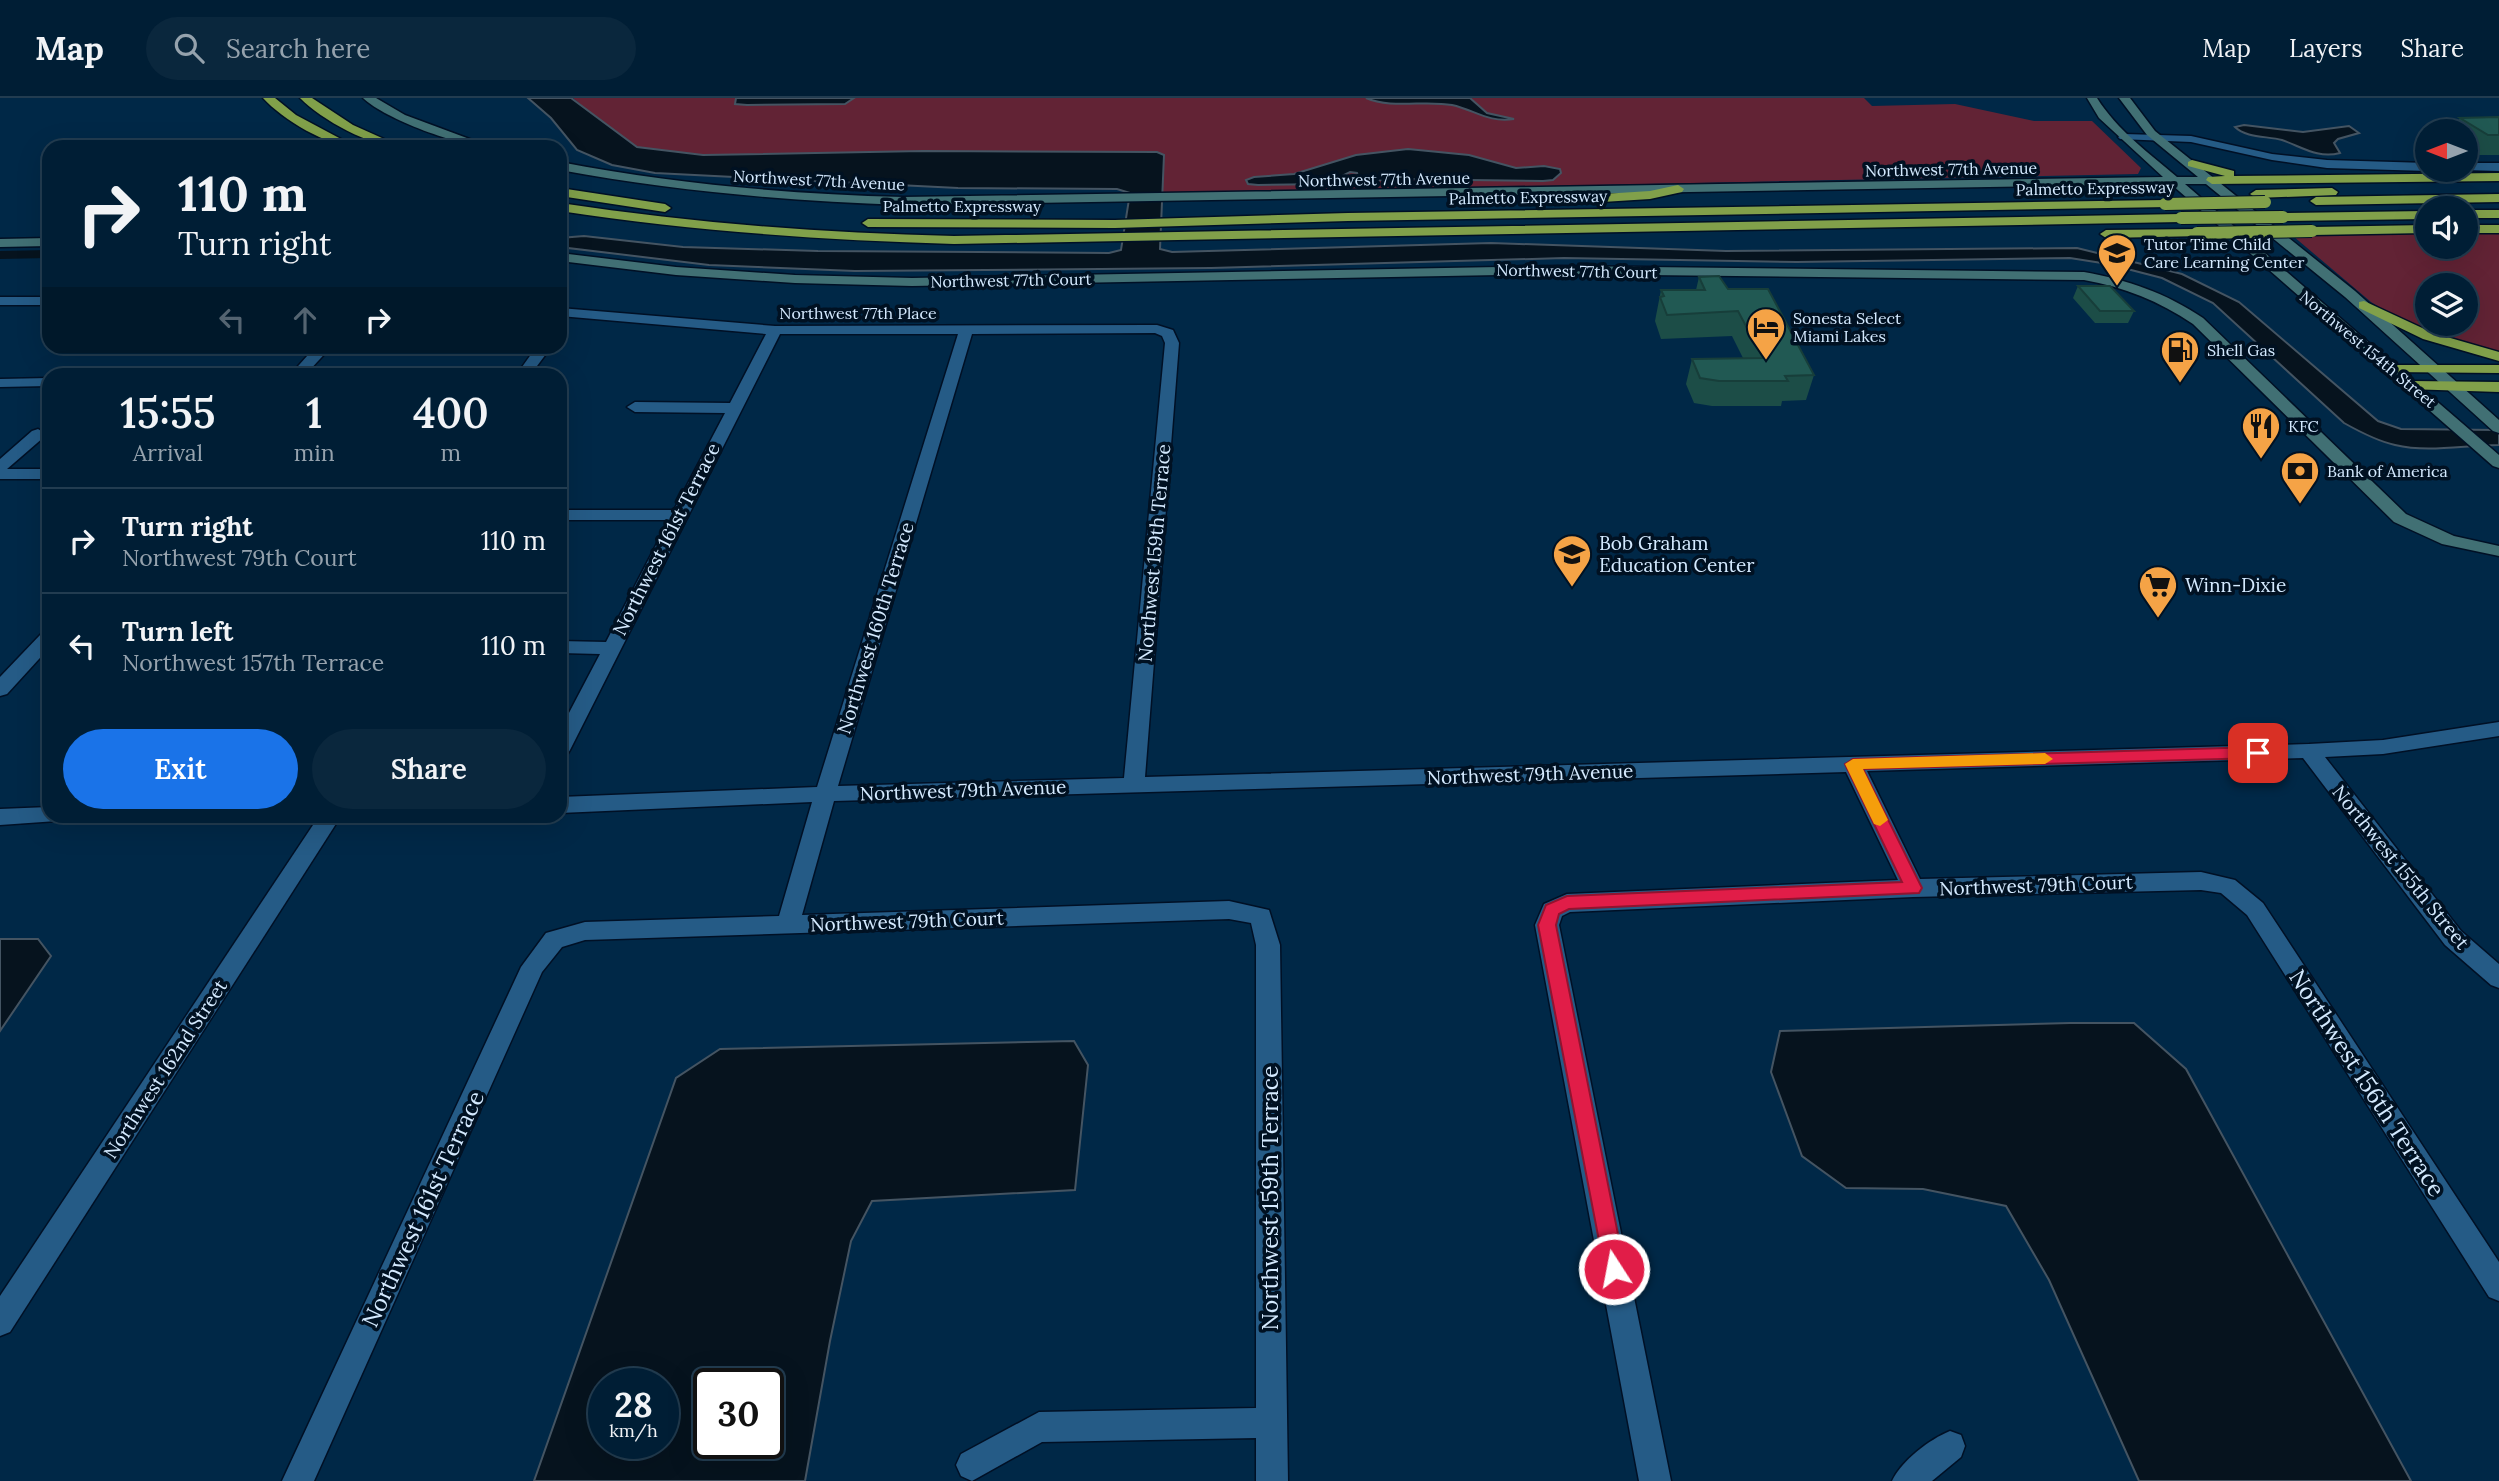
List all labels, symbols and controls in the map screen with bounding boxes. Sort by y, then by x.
search box [146,17,636,80]
text: Map [35,27,104,69]
icon: search [170,29,208,67]
text: Search here [226,32,370,65]
text: Map [2202,33,2251,64]
text: Layers [2289,33,2362,64]
text: Share [2400,33,2464,64]
north arrow [2415,119,2478,182]
map controls [2415,119,2478,336]
street label: Northwest 77th Avenue [1865,157,2038,181]
text: 110 m [178,162,307,224]
street label: Northwest 77th Avenue [732,166,906,195]
street label: Northwest 77th Avenue [1298,167,1471,191]
icon: right [63,168,154,259]
street label: Palmetto Expressway [2016,177,2175,199]
street label: Palmetto Expressway [1449,186,1608,208]
street label: Palmetto Expressway [883,196,1042,216]
button: sound [2415,196,2478,259]
text: Turn right [178,223,331,264]
school or university icon: Tutor Time Child Care Learning Center [2096,232,2138,287]
place label: Tutor Time Child Care Learning Center [2144,234,2304,272]
street label: Northwest 77th Court [1496,260,1659,282]
street label: Northwest 77th Court [930,269,1093,291]
button: layers [2415,273,2478,336]
street label: Northwest 154th Street [2296,286,2441,412]
icon: left [213,301,251,339]
icon: ahead [286,301,324,339]
icon: right [359,301,397,339]
street label: Northwest 77th Place [779,303,937,323]
hotel icon: Sonesta Select Miami Lakes [1745,306,1787,361]
place label: Sonesta Select Miami Lakes [1793,308,1902,346]
fuel station icon: Shell Gas [2159,329,2201,384]
place label: Shell Gas [2207,340,2275,360]
text: 15:55 [120,386,215,440]
text: 1 [306,386,322,440]
text: 400 [413,386,489,440]
restaurant icon: KFC [2240,405,2282,460]
place label: KFC [2288,416,2319,436]
text: Arrival [133,438,203,467]
text: min [294,438,335,467]
text: m [441,438,461,467]
street label: Northwest 161st Terrace [607,439,725,639]
street label: Northwest 159th Terrace [1133,443,1175,663]
bank icon: Bank of America [2279,450,2321,505]
place label: Bank of America [2327,461,2448,481]
text: Turn right [122,510,253,543]
street label: Northwest 160th Terrace [831,519,919,737]
icon: right [63,522,101,560]
text: 110 m [481,524,546,557]
place label: Bob Graham Education Center [1599,531,1755,577]
school or university icon: Bob Graham Education Center [1551,533,1593,588]
text: Northwest 79th Court [122,543,357,572]
supermarket icon: Winn-Dixie [2137,564,2179,619]
place label: Winn-Dixie [2185,573,2286,597]
text: Turn left [122,615,233,648]
icon: left [63,627,101,665]
text: 110 m [481,629,546,662]
text: Northwest 157th Terrace [122,648,384,677]
pin [2228,723,2288,783]
button: Exit [63,729,298,809]
button: Share [312,729,546,809]
icon: arrive [2239,734,2277,772]
street label: Northwest 79th Avenue [1426,758,1634,790]
street label: Northwest 79th Avenue [859,774,1067,806]
street label: Northwest 155th Street [2327,780,2475,954]
street label: Northwest 79th Court [1939,870,2134,900]
street label: Northwest 79th Court [810,906,1005,936]
street label: Northwest 156th Terrace [2283,964,2452,1202]
street label: Northwest 162nd Street [98,974,232,1163]
street label: Northwest 159th Terrace [1255,1066,1284,1330]
street label: Northwest 161st Terrace [355,1086,490,1332]
position arrow [1577,1232,1651,1306]
speed limit sign: 30 [693,1368,784,1459]
text: 28 [614,1382,653,1427]
text: km/h [609,1419,658,1442]

